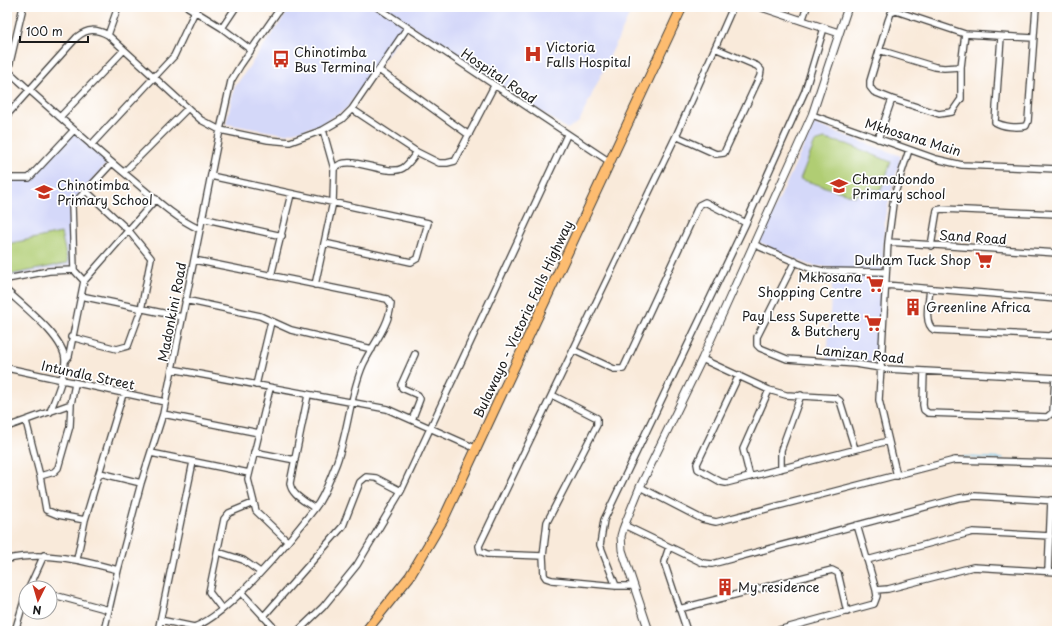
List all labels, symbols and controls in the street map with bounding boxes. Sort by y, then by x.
scale bar [20,18,88,44]
text: 100 m [26,22,63,40]
place label: Victoria Falls Hospital [546,37,631,71]
place label: Chinotimba Bus Terminal [294,42,376,76]
street label: Hospital Road [458,43,541,108]
hospital icon: Victoria Falls Hospital [523,44,543,64]
bus stop icon: Chinotimba Bus Terminal [271,49,291,69]
street label: Mkhosana Main [863,113,964,160]
place label: Chamabondo Primary school [852,169,946,203]
place label: Chinotimba Primary School [57,175,153,209]
school or university icon: Chamabondo Primary school [829,176,849,196]
school or university icon: Chinotimba Primary School [34,182,54,202]
street label: Bulawayo - Victoria Falls Highway [468,217,577,421]
street label: Sand Road [939,225,1007,248]
place label: Dulham Tuck Shop [854,250,971,269]
supermarket icon: Dulham Tuck Shop [974,250,994,270]
street label: Madonkini Road [153,260,190,363]
place label: Mkhosana Shopping Centre [758,267,863,301]
supermarket icon: Mkhosana Shopping Centre [865,274,885,294]
building icon: Greenline Africa [903,297,923,317]
place label: Greenline Africa [926,297,1031,316]
place label: Pay Less Superette & Butchery [742,306,860,340]
supermarket icon: Pay Less Superette & Butchery [863,313,883,333]
street label: Lamizan Road [815,339,906,368]
street label: Intundla Street [40,355,136,394]
building icon: My residence [715,577,735,597]
place label: My residence [738,577,820,596]
north arrow [18,580,58,620]
text: N [32,602,42,619]

